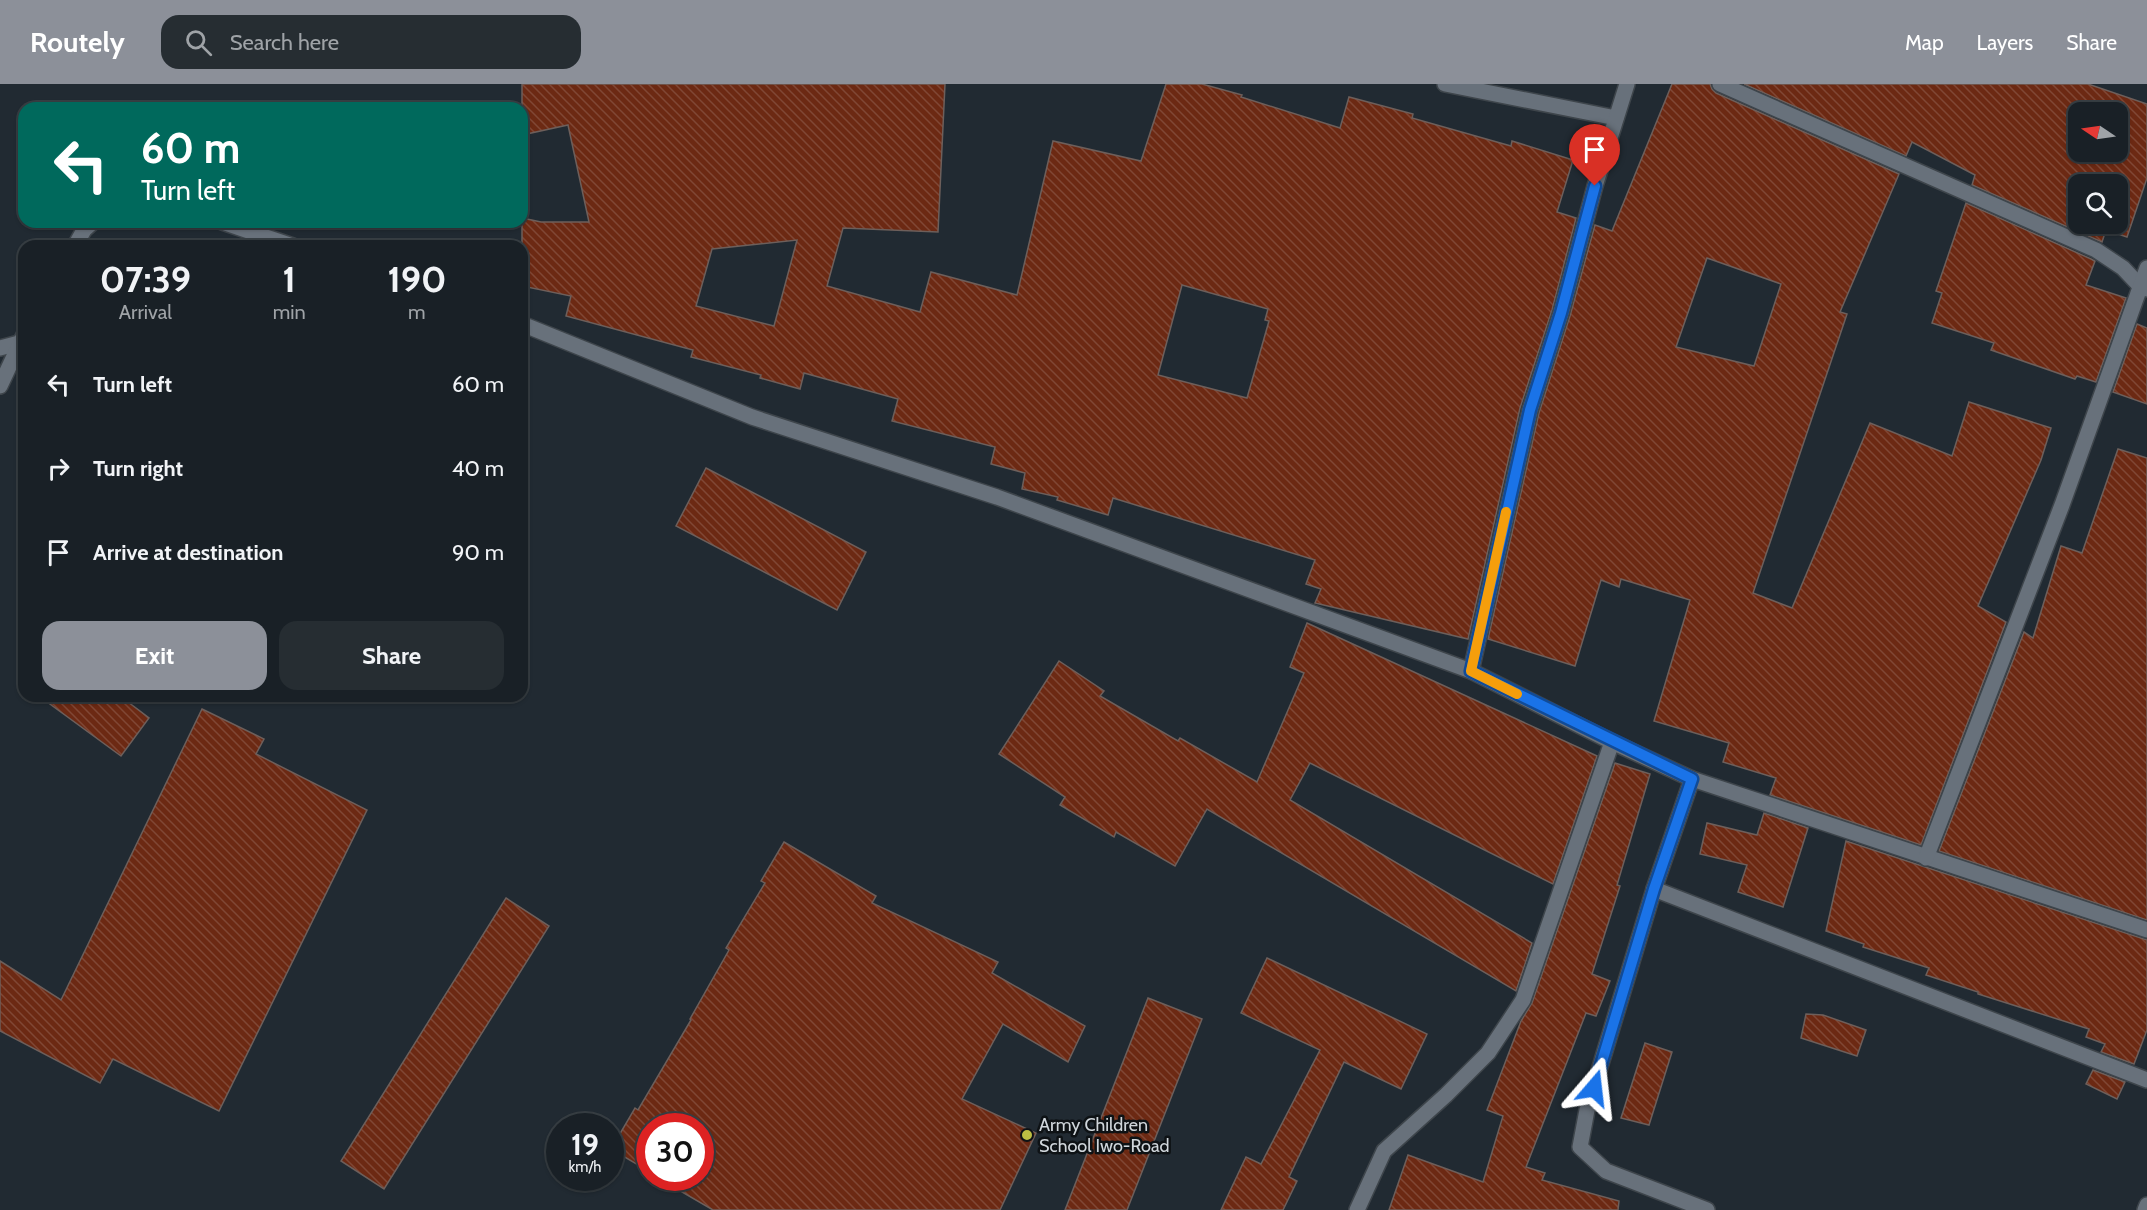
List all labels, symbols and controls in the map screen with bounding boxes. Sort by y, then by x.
search box [161,15,581,69]
text: Routely [30,25,125,59]
icon: search [182,26,215,59]
text: Search here [230,29,339,56]
text: Map [1905,30,1944,55]
text: Layers [1977,30,2033,55]
text: Share [2066,30,2117,55]
north arrow [2068,102,2128,162]
map controls [2068,102,2128,234]
text: 60 m [141,122,240,174]
pin [1569,124,1620,186]
icon: left [42,126,120,204]
icon: arrive [1578,133,1611,166]
text: Turn left [141,174,235,207]
button: search [2068,174,2128,234]
text: 07:39 [100,257,191,301]
text: 1 [283,257,296,301]
text: 190 [387,257,446,301]
text: Arrival [119,300,172,324]
text: min [273,300,306,324]
text: m [408,300,426,324]
icon: left [42,368,75,401]
text: Turn left [93,371,172,398]
text: 60 m [452,371,504,398]
icon: right [42,452,75,485]
text: Turn right [93,455,183,482]
text: 40 m [452,455,504,482]
icon: arrive [42,536,75,569]
text: Arrive at destination [93,539,283,566]
text: 90 m [452,539,504,566]
button: Exit [42,621,267,690]
button: Share [279,621,504,690]
position arrow [1562,1056,1626,1120]
speed limit sign: 30 [636,1113,714,1191]
place label: Army Children School Iwo-Road [1039,1114,1170,1157]
text: 19 [571,1126,599,1163]
marker: Army Children School Iwo-Road [1020,1128,1034,1142]
text: km/h [569,1158,601,1176]

